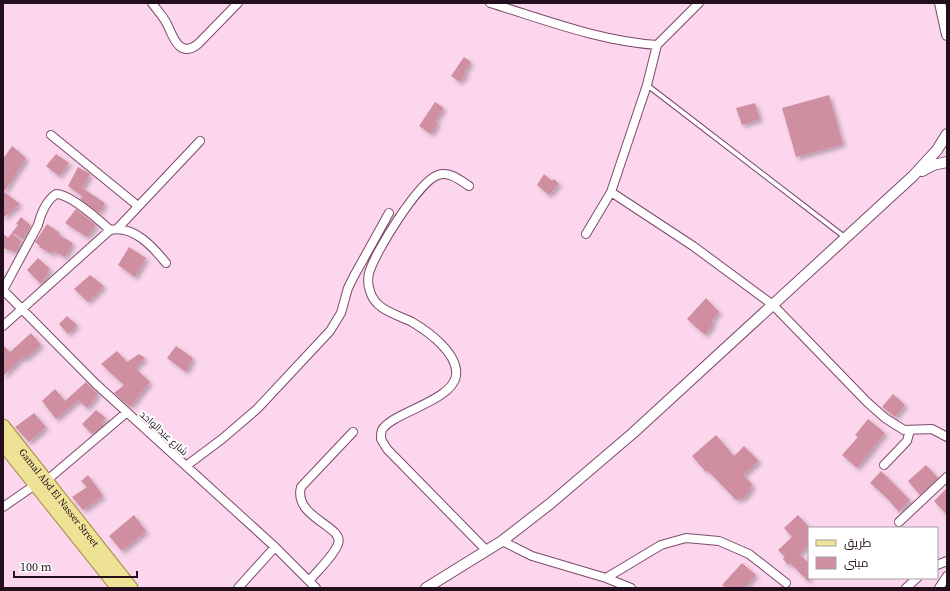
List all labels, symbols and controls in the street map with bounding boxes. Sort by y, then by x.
street label: شارع عبدالواحد [137,408,191,458]
street label: Gamal Abd El Nasser Street [17,446,103,550]
legend [808,527,938,579]
text: طريق [844,535,872,551]
scale bar [14,553,137,579]
text: مبنى [844,555,869,571]
text: 100 m [20,559,52,575]

